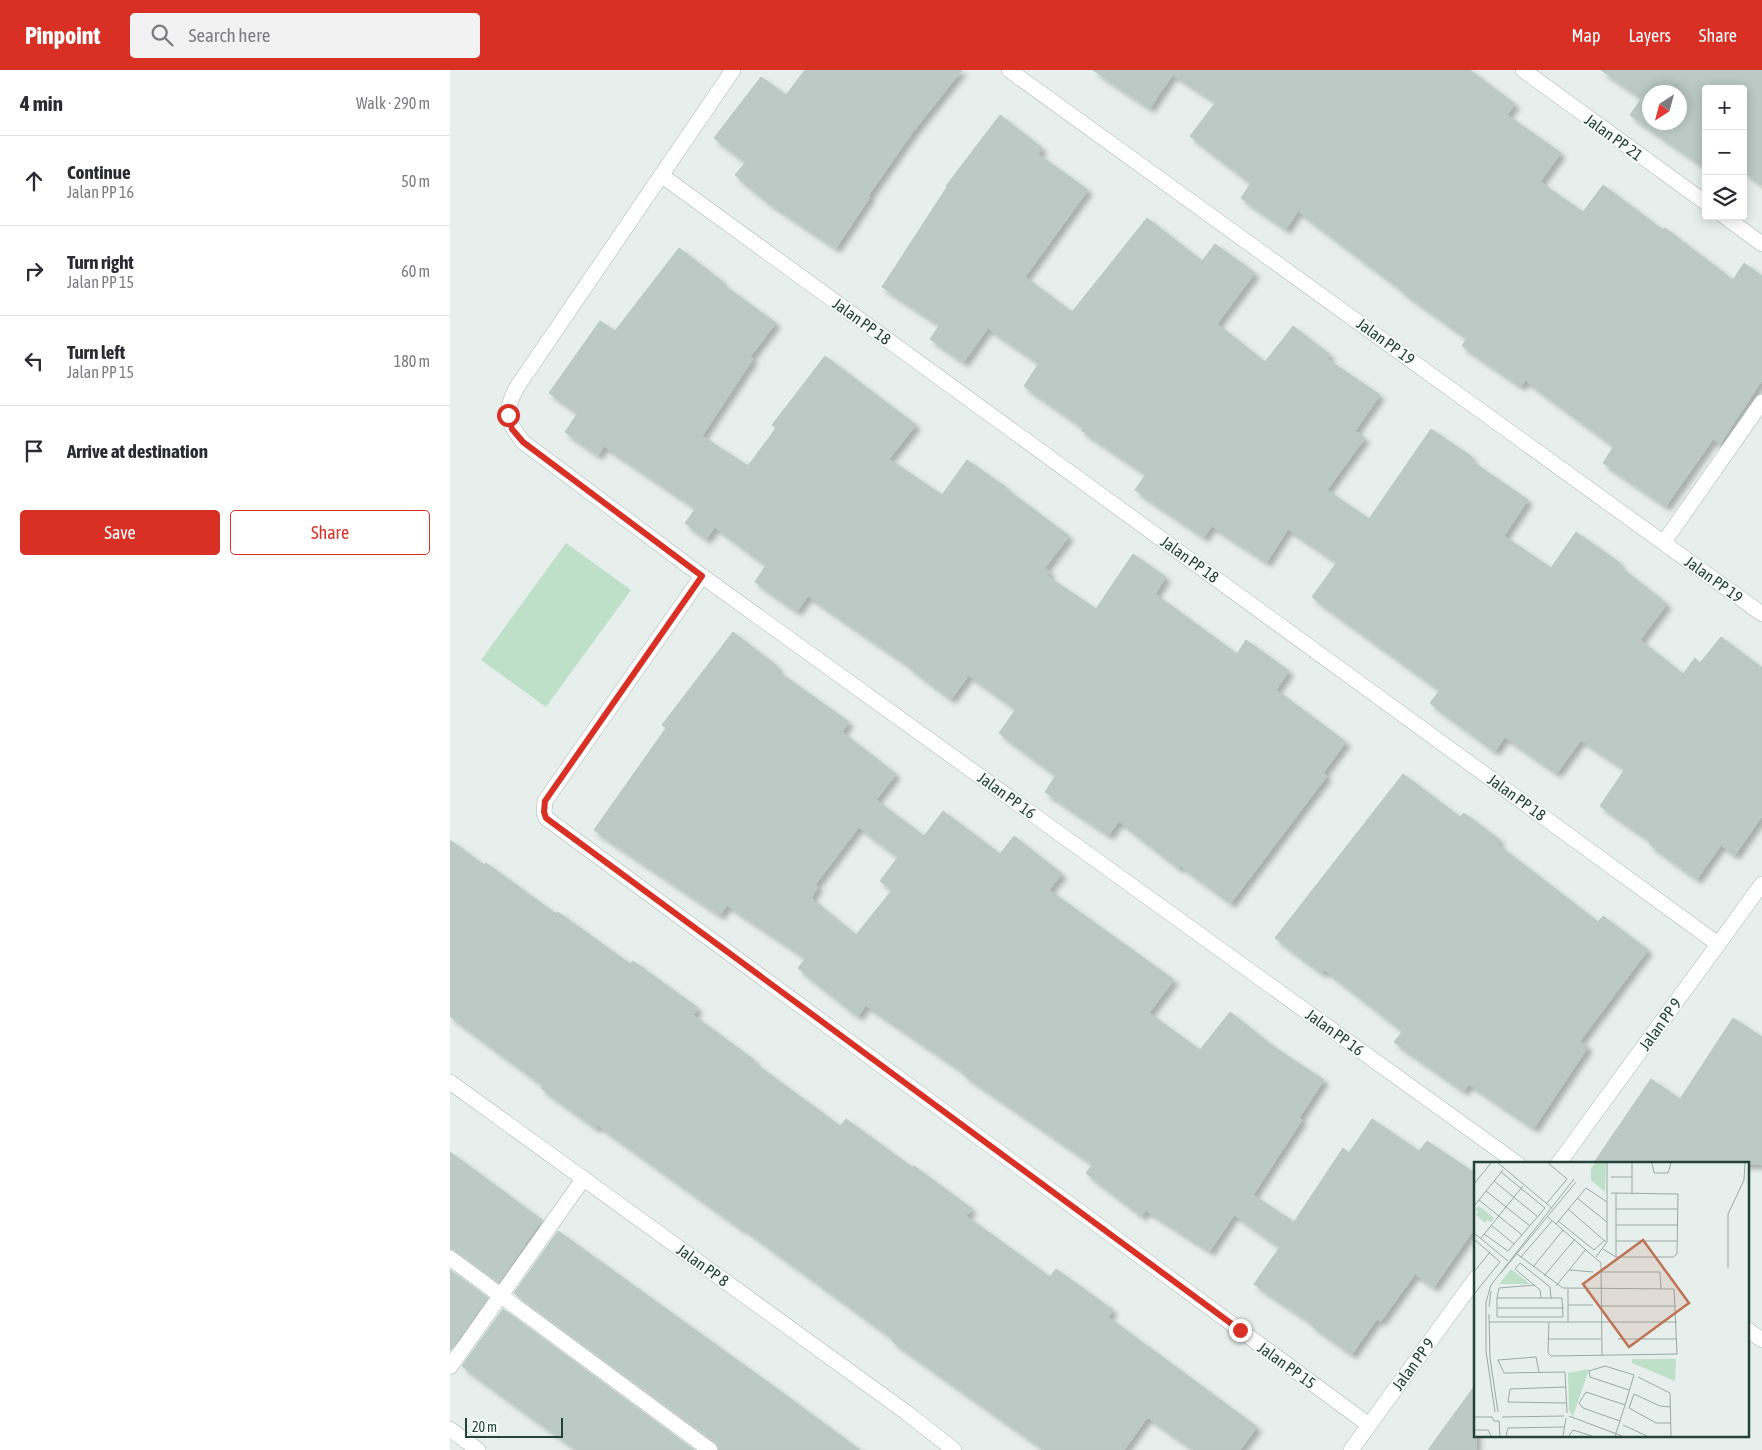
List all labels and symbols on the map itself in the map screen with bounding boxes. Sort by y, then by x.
north arrow [1642,85,1687,130]
street label: Jalan PP 21 [1582,110,1646,164]
street label: Jalan PP 18 [830,294,894,348]
street label: Jalan PP 19 [1354,314,1418,368]
route start [497,404,520,427]
street label: Jalan PP 18 [1158,532,1222,586]
street label: Jalan PP 19 [1682,552,1746,606]
street label: Jalan PP 16 [975,768,1039,822]
street label: Jalan PP 18 [1485,770,1549,824]
street label: Jalan PP 9 [1635,995,1685,1053]
street label: Jalan PP 16 [1303,1005,1367,1059]
inset map [1474,1162,1750,1438]
street label: Jalan PP 8 [674,1240,732,1290]
route end [1229,1319,1252,1342]
street label: Jalan PP 9 [1388,1335,1438,1393]
street label: Jalan PP 15 [1255,1338,1319,1392]
scale bar [465,1415,562,1438]

